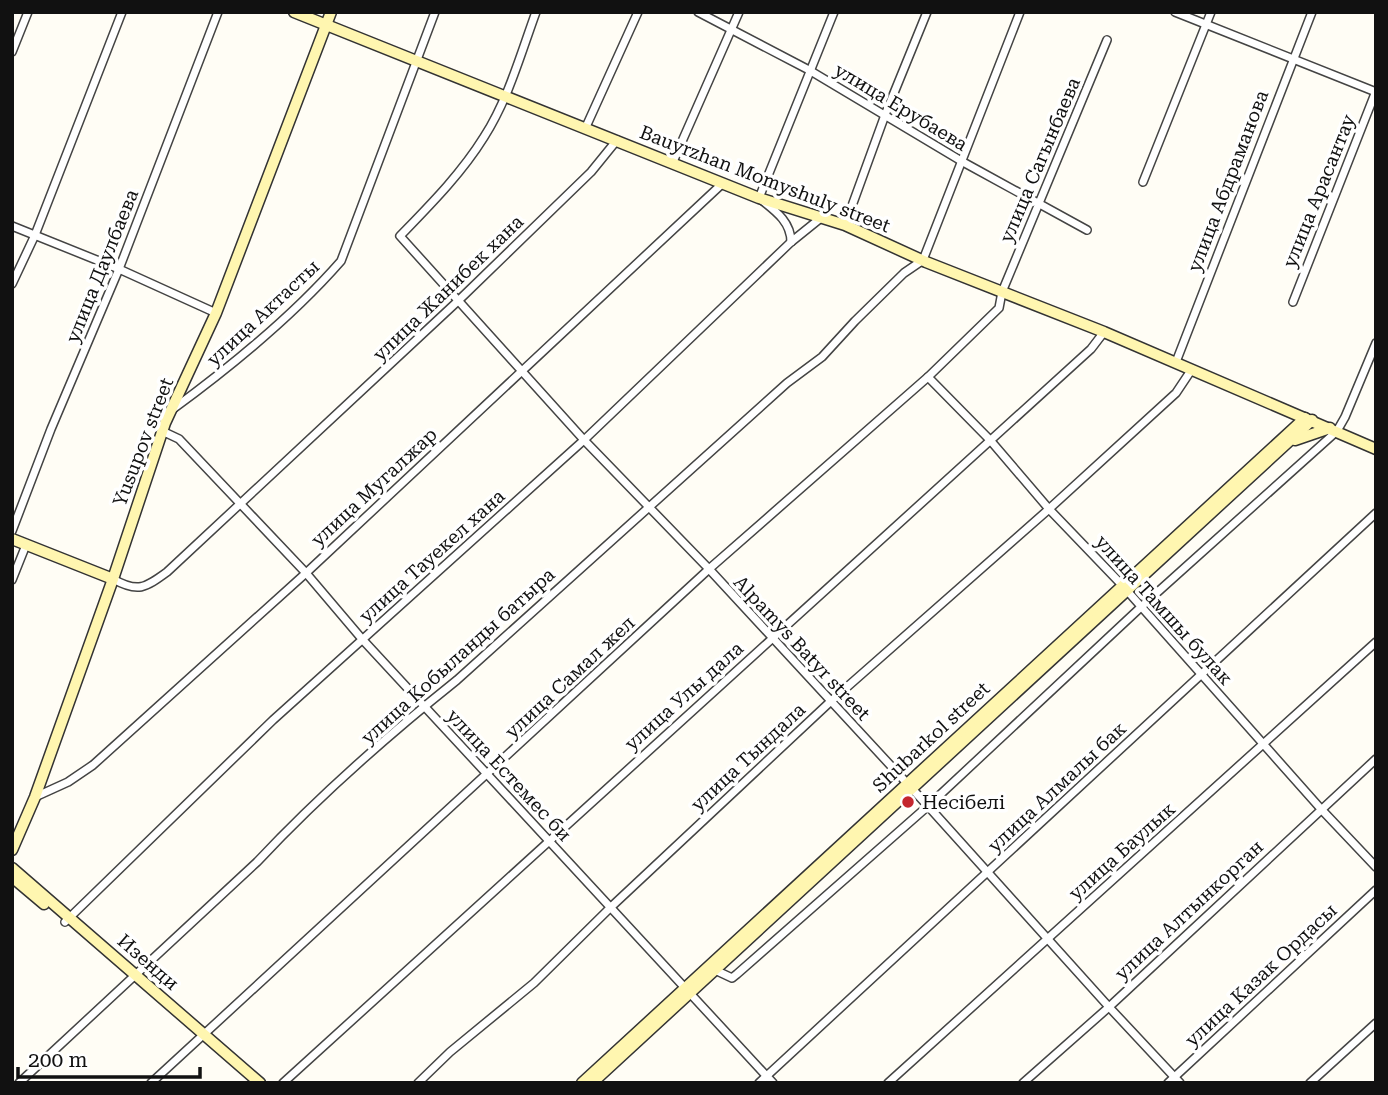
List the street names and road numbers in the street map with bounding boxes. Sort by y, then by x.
street label: улица Ерубаева [830,58,972,156]
street label: улица Сагынбаева [995,73,1085,246]
street label: улица Абдраманова [1183,86,1273,275]
street label: улица Арасантау [1278,110,1360,271]
street label: Bauyrzhan Momyshuly street [636,120,894,238]
street label: улица Даулбаева [61,185,144,346]
street label: улица Жанибек хана [368,210,529,366]
street label: улица Актасты [202,255,324,371]
street label: Yusupov street [108,374,178,510]
street label: улица Мугалжар [306,423,442,551]
street label: улица Тауекел хана [354,484,510,627]
street label: улица Тамшы булак [1091,530,1237,690]
street label: улица Кобыланды батыра [356,562,560,749]
street label: Alpamys Batyr street [729,571,875,725]
street label: улица Самал жел [500,611,640,743]
street label: улица Улы дала [620,636,749,755]
street label: Shubarkol street [868,677,994,797]
street label: улица Тындала [686,698,811,816]
street label: улица Естемес би [442,704,576,846]
street label: улица Алмалы бак [983,717,1131,857]
street label: улица Баулык [1064,797,1180,905]
street label: улица Алтынкорган [1110,835,1268,985]
street label: улица Казак Ордасы [1180,899,1342,1051]
street label: Изенди [113,929,184,995]

